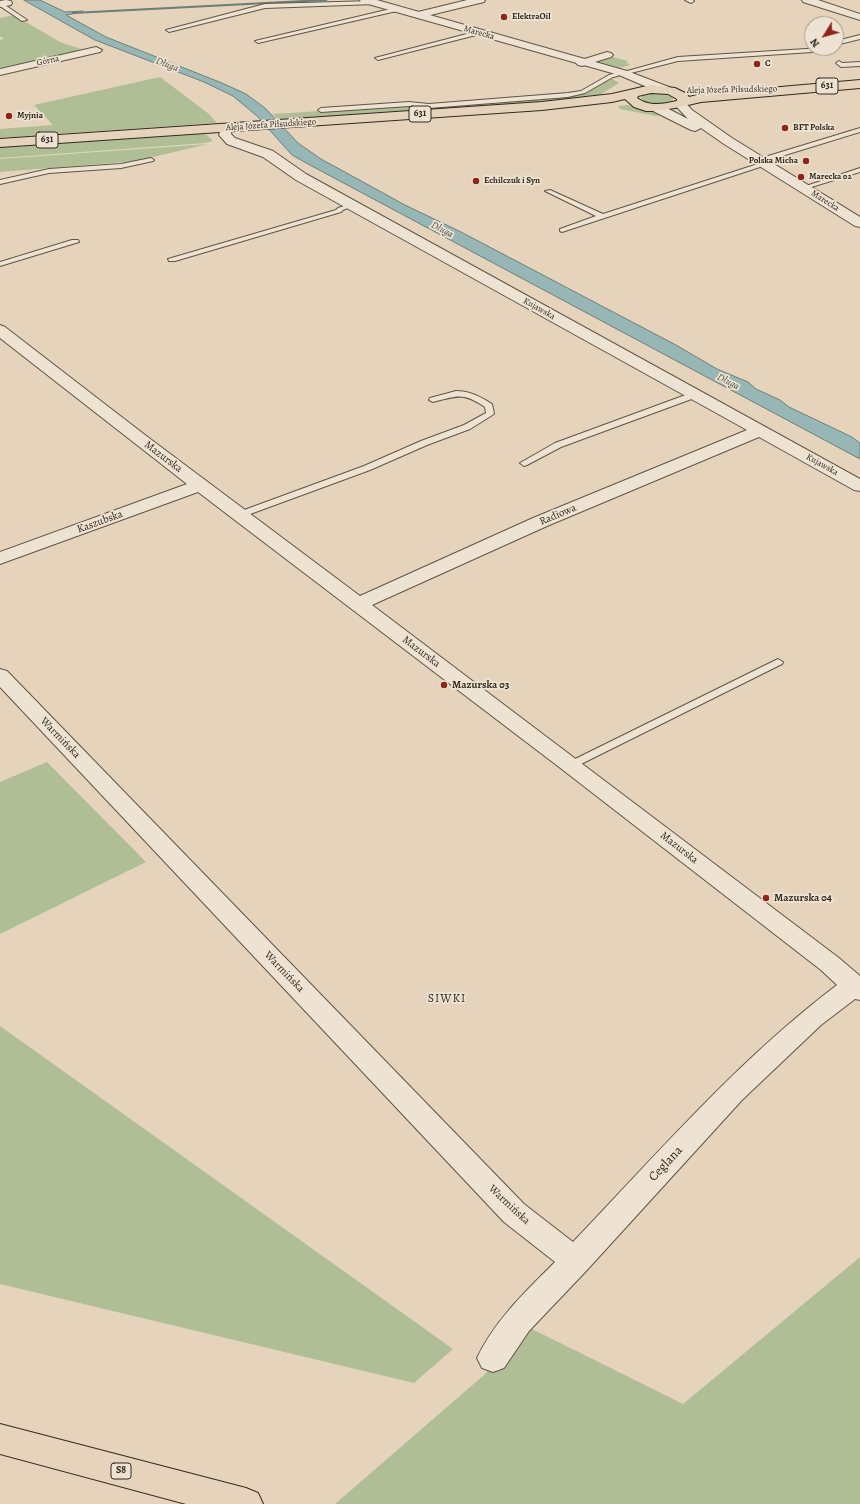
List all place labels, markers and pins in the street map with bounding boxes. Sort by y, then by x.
marker: ElektraOil [499,12,509,22]
place label: ElektraOil [512,12,551,22]
marker: C [752,59,762,69]
place label: C [765,59,771,69]
marker: Myjnia [4,111,14,121]
place label: Myjnia [17,111,43,121]
marker: BFT Polska [780,123,790,133]
place label: BFT Polska [793,123,835,133]
place label: Polska Micha [749,156,798,166]
marker: Polska Micha [801,156,811,166]
marker: Marecka 02 [796,172,806,182]
place label: Marecka 02 [809,172,852,182]
marker: Echilczuk i Syn [471,176,481,186]
place label: Echilczuk i Syn [484,176,540,186]
place label: Mazurska 03 [452,678,510,692]
marker: Mazurska 03 [439,680,449,690]
place label: Mazurska 04 [774,891,832,905]
marker: Mazurska 04 [761,893,771,903]

